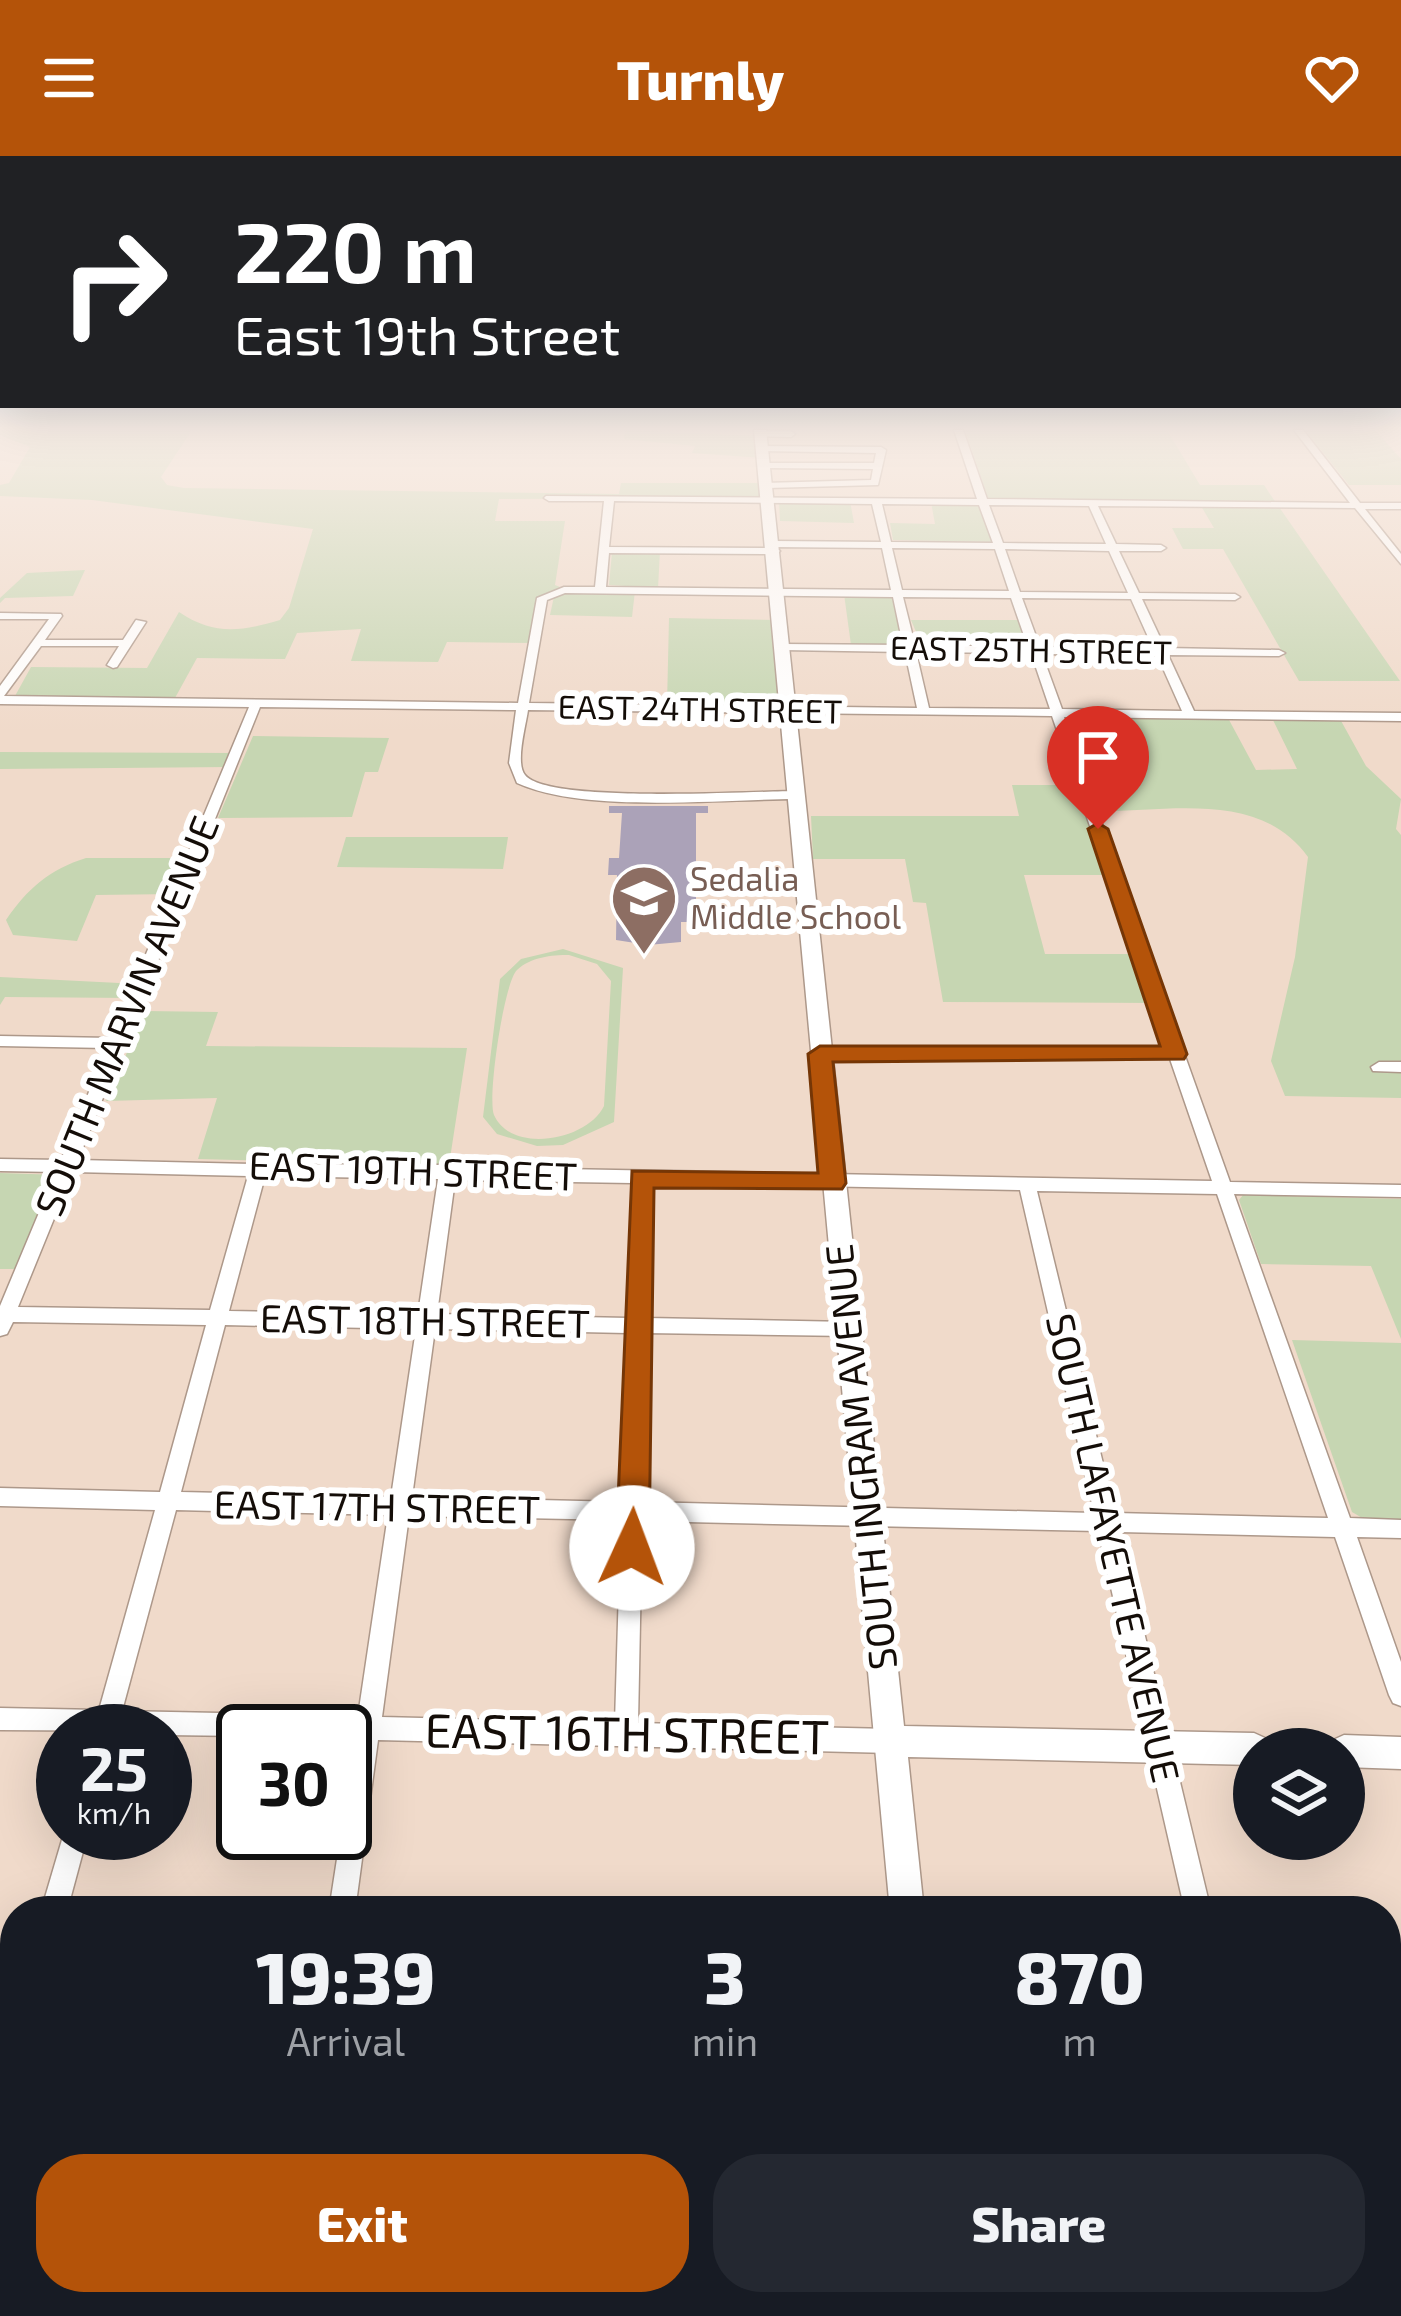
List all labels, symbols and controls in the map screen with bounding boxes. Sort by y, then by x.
icon: menu [36,45,102,111]
icon: heart [1299,45,1365,111]
text: Turnly [617,46,784,111]
text: 220 m [234,199,477,300]
icon: right [36,204,192,360]
text: East 19th Street [234,301,620,366]
street label: EAST 25TH STREET [890,627,1173,671]
street label: EAST 24TH STREET [557,686,843,730]
pin [1047,706,1149,829]
icon: arrive [1065,724,1131,790]
street label: SOUTH MARVIN AVENUE [24,809,227,1222]
place label: Sedalia Middle School [690,858,901,936]
school or university icon: Sedalia Middle School [609,863,679,957]
street label: EAST 19TH STREET [248,1140,578,1199]
street label: SOUTH INGRAM AVENUE [814,1242,905,1672]
street label: EAST 18TH STREET [260,1293,590,1346]
street label: SOUTH LAFAYETTE AVENUE [1038,1309,1191,1787]
street label: EAST 17TH STREET [213,1479,541,1532]
position arrow [569,1485,695,1611]
street label: EAST 16TH STREET [424,1699,830,1765]
speed limit sign: 30 [216,1704,372,1860]
map controls [1233,1728,1365,1860]
button: layers [1233,1728,1365,1860]
text: 25 [80,1731,148,1803]
text: km/h [77,1794,151,1830]
text: 19:39 [256,1932,436,2018]
text: 3 [704,1932,746,2018]
text: 870 [1014,1932,1145,2018]
text: Arrival [286,2017,405,2064]
text: min [692,2017,758,2064]
text: m [1062,2017,1097,2064]
button: Exit [36,2154,689,2292]
button: Share [713,2154,1365,2292]

